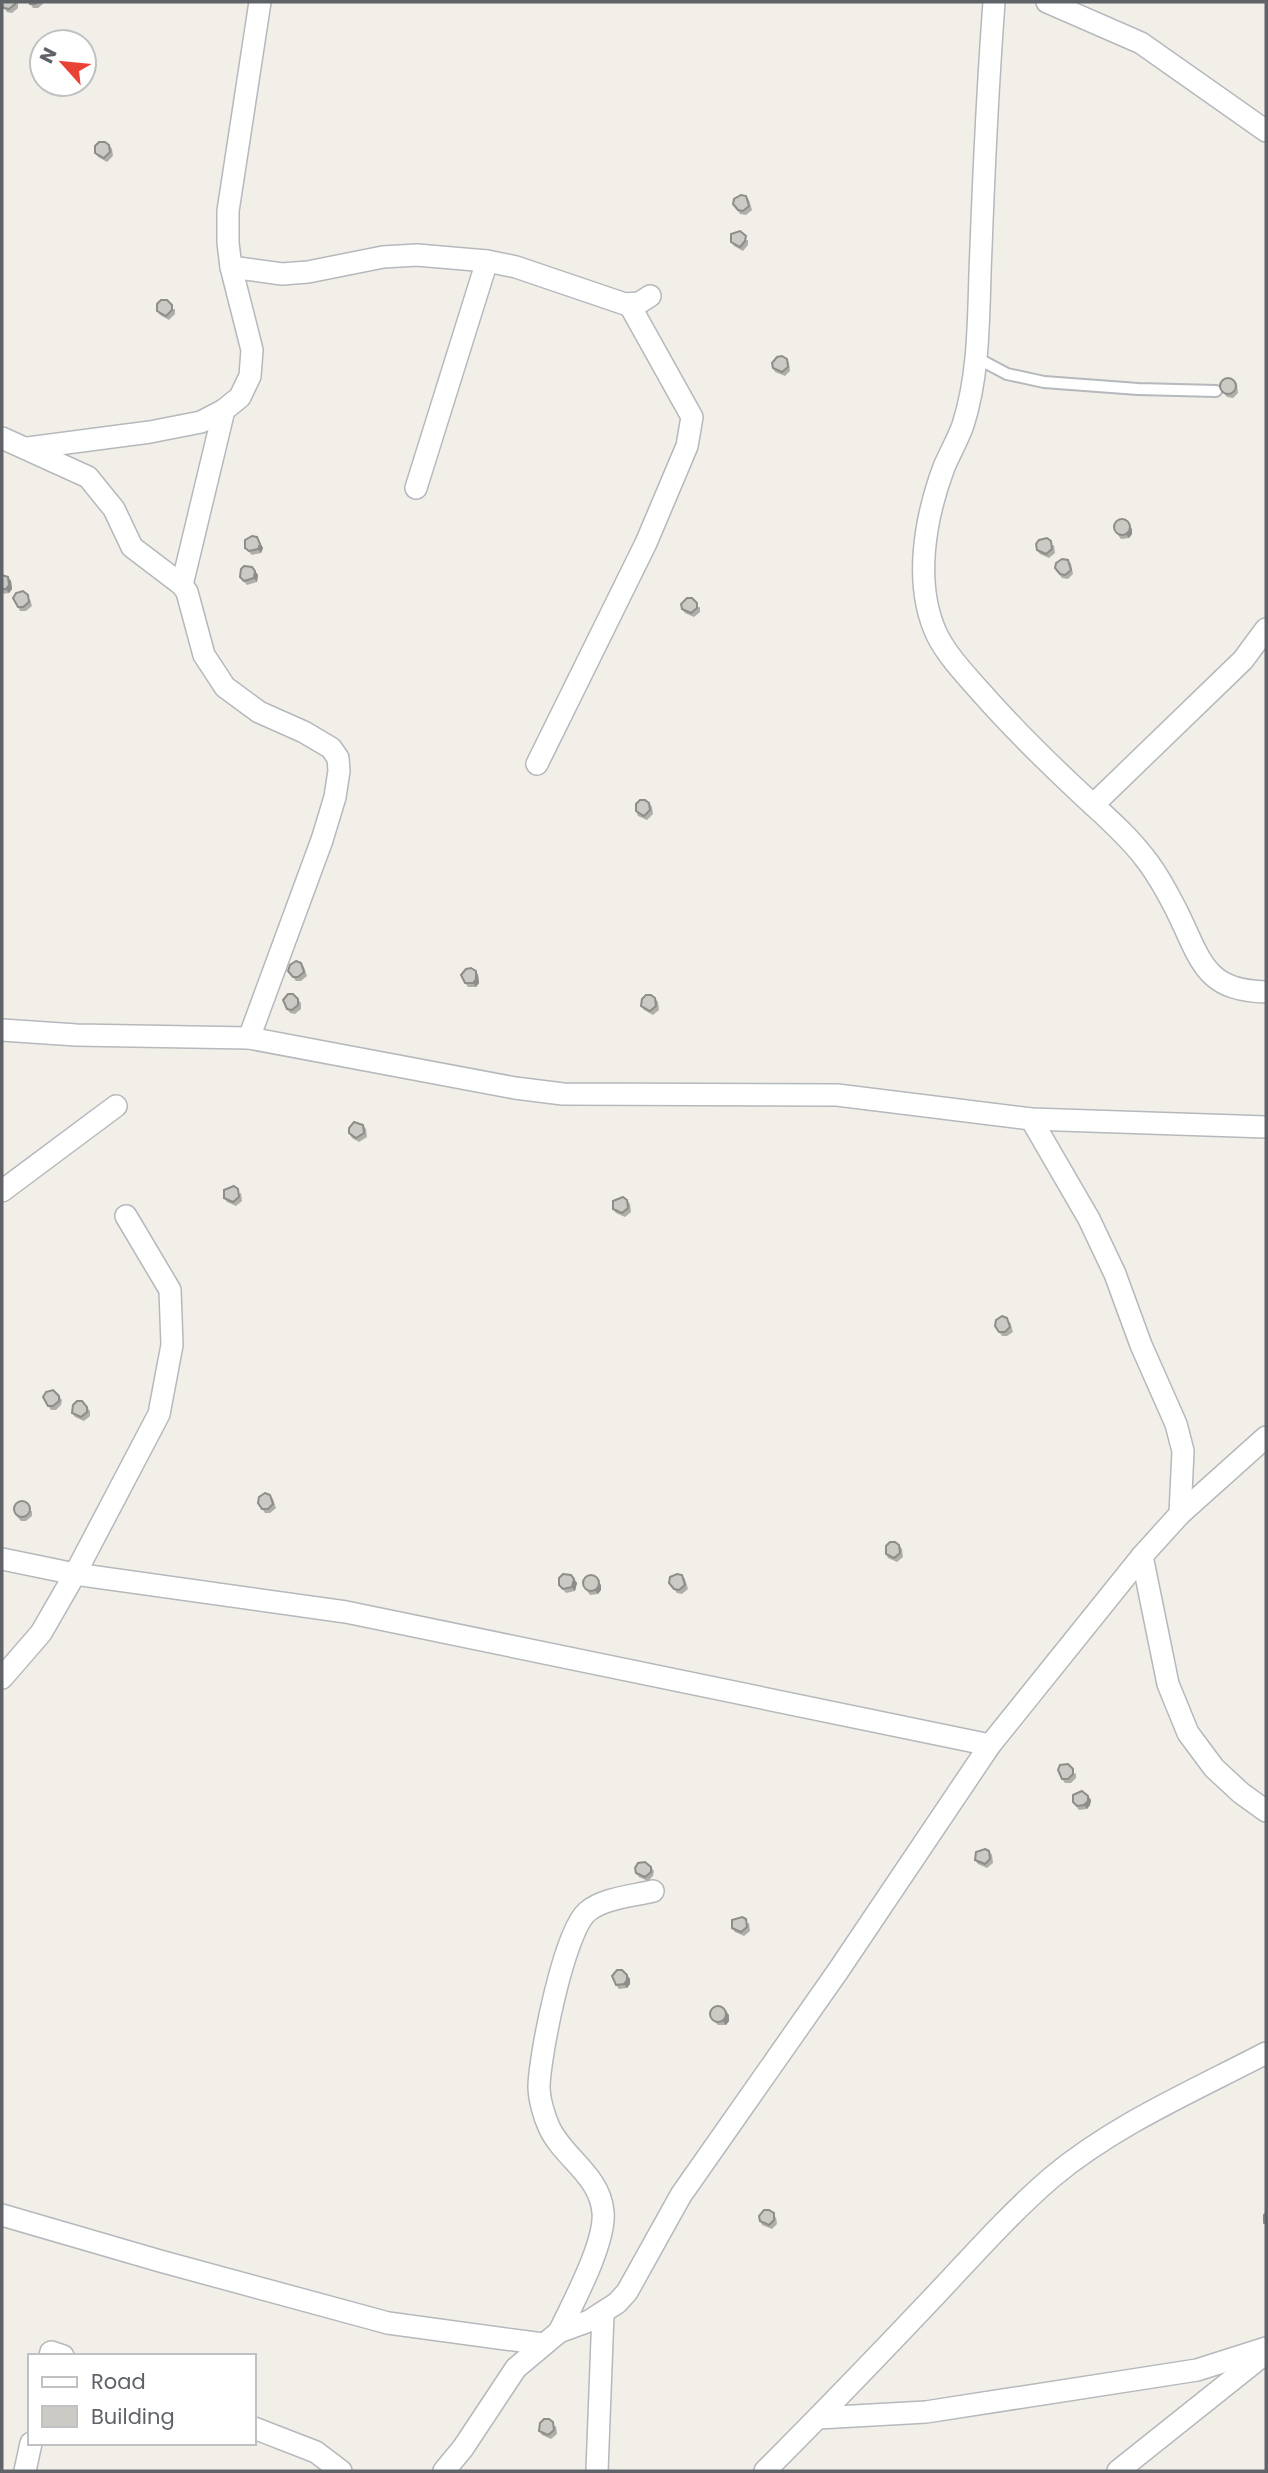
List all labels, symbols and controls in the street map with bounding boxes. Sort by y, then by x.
north arrow [28,28,98,98]
text: N [33,43,64,68]
legend [28,2354,256,2445]
text: Road [91,2367,146,2396]
text: Building [91,2402,175,2431]

